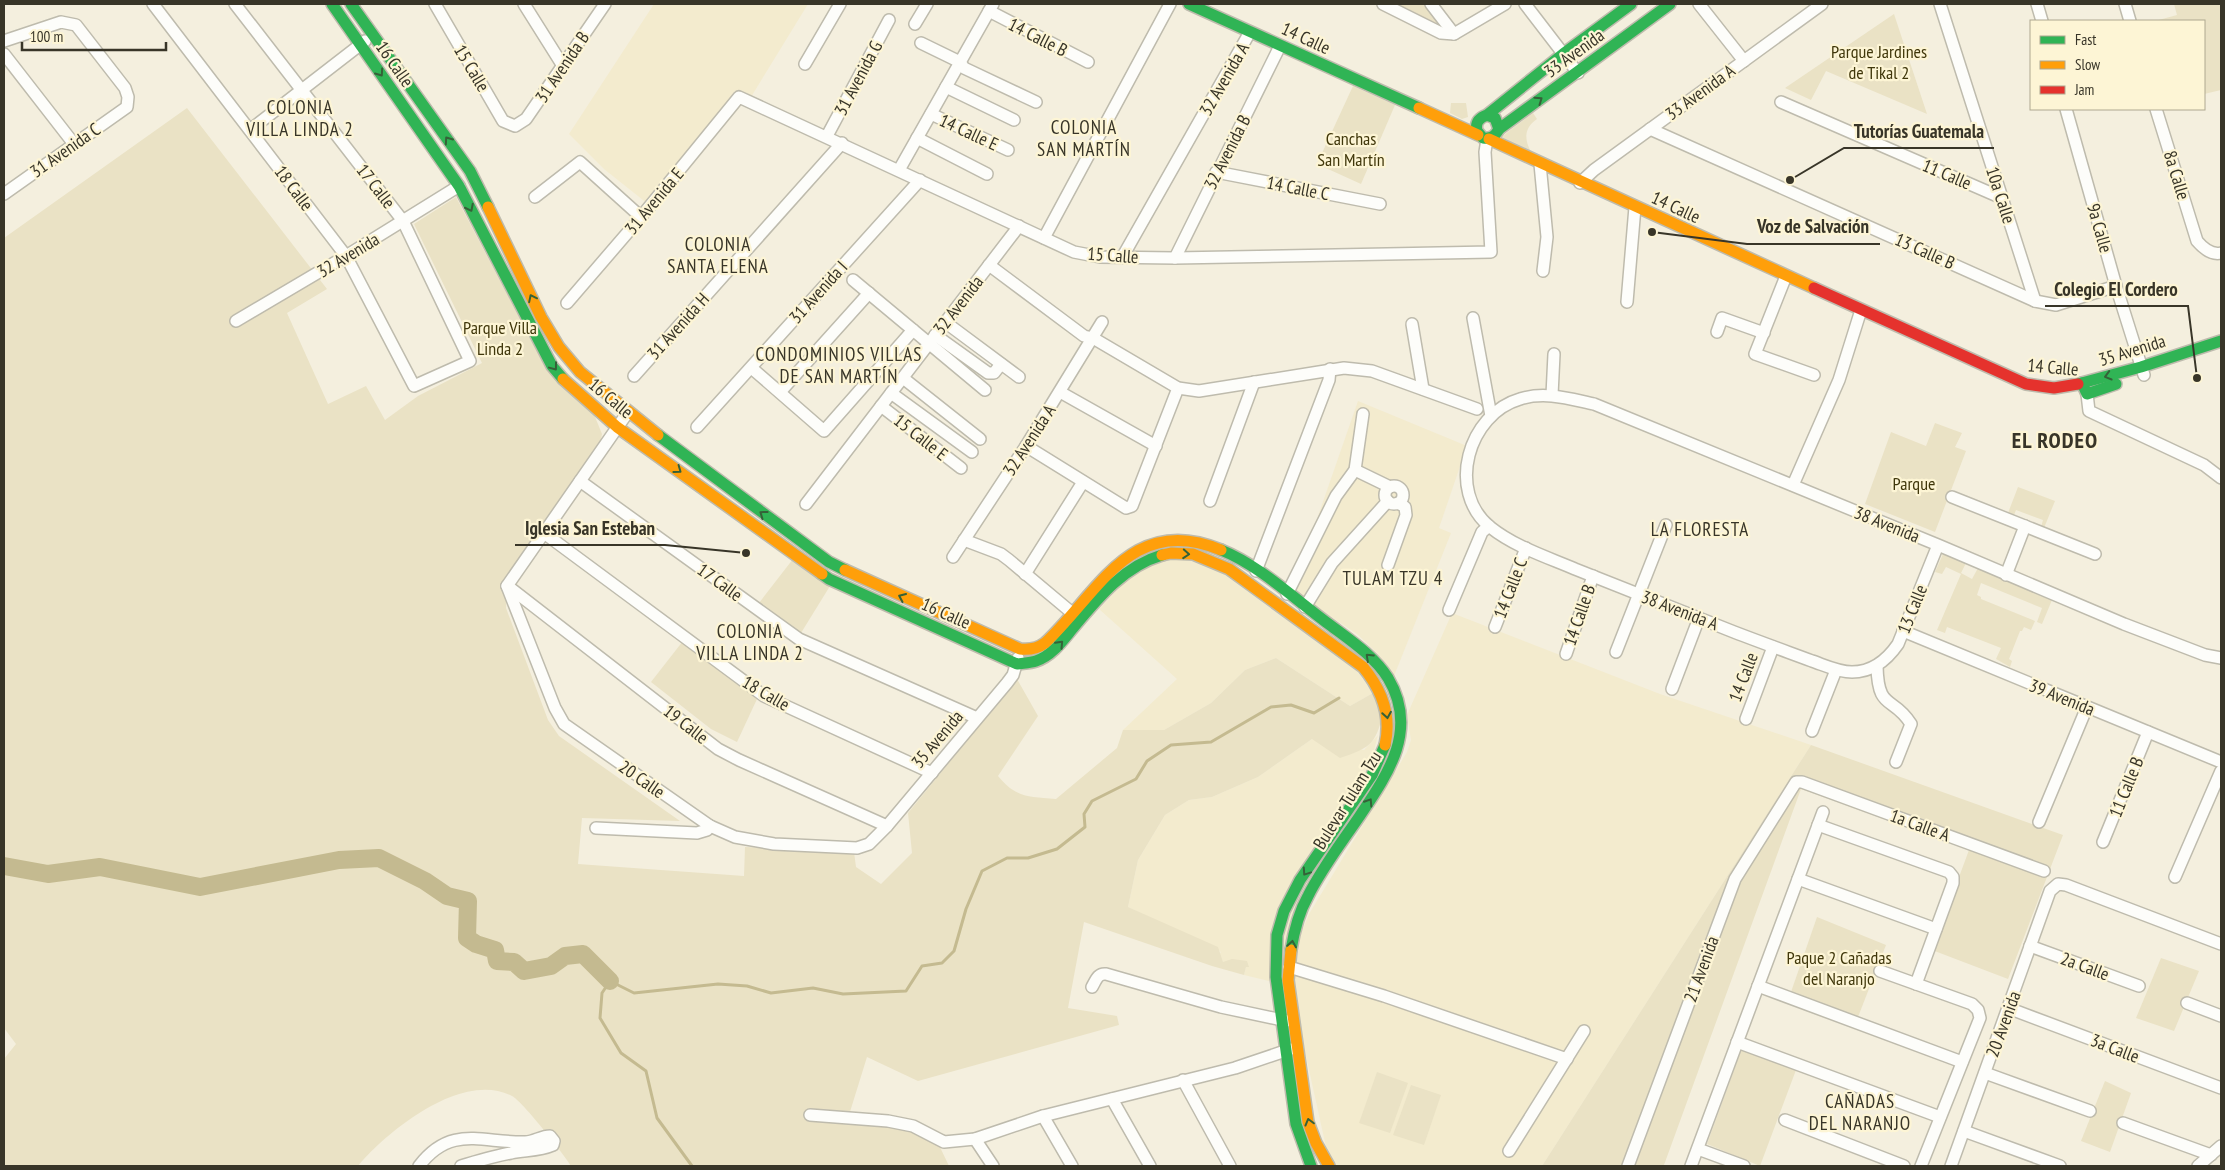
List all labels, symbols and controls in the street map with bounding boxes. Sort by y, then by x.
street label: 14 Calle B [1005,12,1071,62]
street label: 14 Calle [1278,17,1334,59]
scale bar [22,20,166,52]
legend [2030,20,2205,110]
street label: 33 Avenida [1539,24,1609,82]
text: 100 m [30,27,63,46]
street label: 31 Avenida B [530,27,594,107]
text: Fast [2075,30,2096,49]
street label: 16 Calle [371,36,419,92]
street label: 31 Avenida G [829,37,887,119]
street label: 32 Avenida A [1194,38,1254,120]
street label: 15 Calle [449,40,495,96]
park label: Parque Jardines de Tikal 2 [1831,40,1927,84]
text: Slow [2075,55,2100,74]
street label: 33 Avenida A [1661,59,1740,125]
one-way arrow [374,67,383,76]
text: Jam [2074,80,2094,99]
district label: COLONIA VILLA LINDA 2 [245,95,354,141]
one-way arrow [1533,97,1542,107]
street label: 14 Calle E [936,108,1002,156]
street label: 32 Avenida B [1198,111,1256,193]
callout: Tutorías Guatemala [1844,114,1994,148]
district label: COLONIA SAN MARTÍN [1037,115,1131,161]
street label: 31 Avenida C [25,117,105,183]
text: Tutorías Guatemala [1854,119,1984,143]
park label: Canchas San Martín [1317,127,1385,171]
one-way arrow [445,136,454,145]
street label: 8a Calle [2159,148,2195,202]
street label: 11 Calle [1919,153,1975,195]
street label: 17 Calle [351,159,401,213]
street label: 18 Calle [269,161,319,215]
street label: 31 Avenida E [619,163,689,239]
street label: 10a Calle [1981,164,2021,226]
street label: 14 Calle C [1265,171,1331,205]
street label: 14 Calle [1648,186,1704,228]
street label: 9a Calle [2082,201,2118,255]
one-way arrow [464,202,474,211]
callout: Voz de Salvación [1747,210,1880,244]
text: Voz de Salvación [1756,214,1869,238]
street label: 32 Avenida [313,227,383,283]
street label: 13 Calle B [1891,228,1959,274]
district label: COLONIA SANTA ELENA [667,232,769,278]
street label: 15 Calle [1087,242,1139,268]
street label: 31 Avenida I [784,256,852,328]
street label: 32 Avenida [928,271,988,339]
callout: Colegio El Cordero [2045,272,2188,306]
text: Colegio El Cordero [2054,277,2178,301]
street label: 31 Avenida H [642,288,714,364]
one-way arrow [528,294,539,303]
park label: Parque Villa Linda 2 [463,316,537,360]
street label: 35 Avenida [2096,329,2168,371]
district label: CONDOMINIOS VILLAS DE SAN MARTÍN [756,342,922,388]
street label: 14 Calle [2027,353,2079,381]
one-way arrow [548,361,557,371]
one-way arrow [2104,371,2112,381]
street label: 16 Calle [584,373,638,423]
street label: 32 Avenida A [997,400,1061,480]
street label: 15 Calle E [889,409,953,465]
district label: EL RODEO [2012,426,2098,454]
one-way arrow [672,465,681,473]
park label: Parque [1893,472,1935,495]
street label: 38 Avenida [1851,500,1923,548]
callout: Iglesia San Esteban [515,511,665,545]
one-way arrow [760,511,769,519]
text: Iglesia San Esteban [525,516,655,540]
district label: LA FLORESTA [1651,517,1749,541]
one-way arrow [1182,548,1190,559]
street label: 14 Calle C [1488,554,1532,622]
street label: 17 Calle [693,558,747,606]
district label: TULAM TZU 4 [1343,566,1443,590]
street label: 14 Calle B [1558,581,1600,649]
street label: 13 Calle [1892,581,1932,637]
street label: 38 Avenida A [1638,585,1722,635]
one-way arrow [898,592,907,603]
street label: 16 Calle [918,592,974,634]
district label: COLONIA VILLA LINDA 2 [695,619,804,665]
one-way arrow [1054,641,1063,650]
street label: 14 Calle [1723,649,1763,705]
one-way arrow [1366,654,1375,663]
street label: 18 Calle [738,670,794,716]
street label: 39 Avenida [2026,673,2098,721]
street label: 19 Calle [659,699,713,749]
street label: 35 Avenida [906,705,968,773]
one-way arrow [1381,711,1391,720]
street label: Bulevar Tulam Tzu [1308,747,1386,853]
street label: 11 Calle B [2103,753,2149,821]
street label: 20 Calle [614,755,670,803]
one-way arrow [1363,799,1372,808]
street label: 1a Calle A [1887,804,1954,847]
one-way arrow [1303,866,1312,875]
street label: 21 Avenida [1678,933,1724,1005]
one-way arrow [1287,940,1297,948]
park label: Paque 2 Cañadas del Naranjo [1787,946,1891,990]
street label: 2a Calle [2058,947,2112,985]
street label: 20 Avenida [1980,988,2026,1060]
street label: 3a Calle [2087,1028,2143,1068]
district label: CAÑADAS DEL NARANJO [1809,1089,1911,1135]
one-way arrow [1304,1118,1315,1126]

